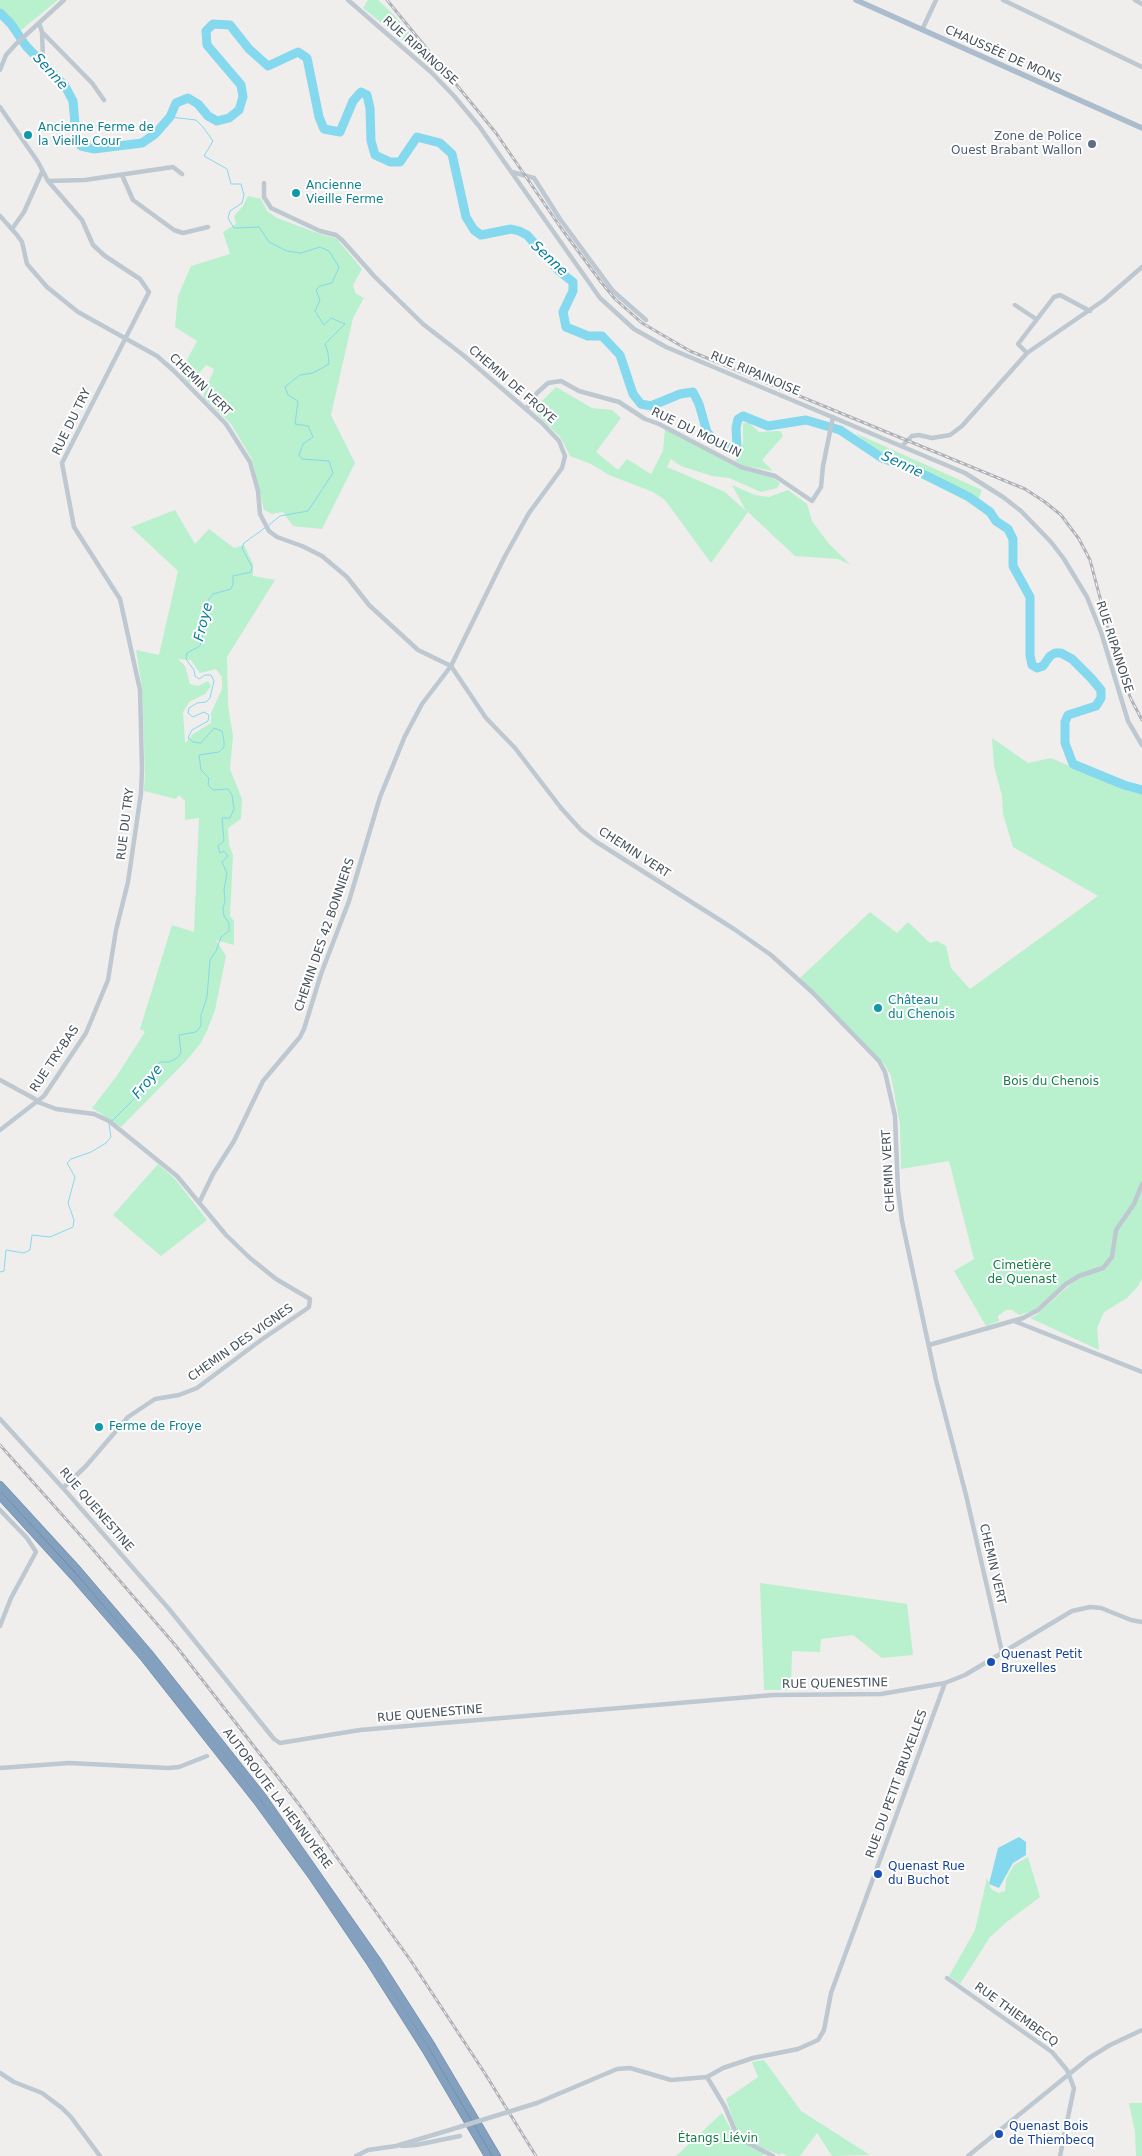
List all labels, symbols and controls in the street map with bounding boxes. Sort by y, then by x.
street label: RUE RIPAINOISE [380,14,460,88]
street label: CHAUSSÉE DE MONS [943,23,1063,87]
water label: Senne [29,50,71,94]
place label: Ancienne Ferme de la Vieille Cour [38,121,154,149]
marker: Ancienne Ferme de la Vieille Cour [22,129,34,141]
place label: Zone de Police Ouest Brabant Wallon [951,130,1082,158]
marker: Zone de Police Ouest Brabant Wallon [1086,138,1098,150]
place label: Ancienne Vieille Ferme [306,179,383,207]
marker: Ancienne Vieille Ferme [290,187,302,199]
water label: Senne [527,238,571,280]
street label: CHEMIN DE FROYE [465,343,559,427]
street label: RUE RIPAINOISE [708,349,802,399]
street label: CHEMIN VERT [166,351,234,419]
street label: RUE DU TRY [50,386,94,458]
street label: RUE DU MOULIN [649,405,743,461]
water label: Senne [879,448,925,482]
street label: RUE RIPAINOISE [1092,599,1136,695]
water label: Froye [191,601,217,643]
street label: RUE DU TRY [114,787,138,861]
street label: CHEMIN VERT [596,825,672,881]
street label: CHEMIN DES 42 BONNIERS [292,856,358,1014]
place label: Château du Chenois [888,994,955,1022]
marker: Château du Chenois [872,1002,884,1014]
street label: RUE TRY-BAS [27,1023,83,1095]
water label: Froye [129,1061,167,1103]
park label: Bois du Chenois [1003,1075,1099,1089]
street label: CHEMIN VERT [880,1130,898,1212]
park label: Cimetière de Quenast [987,1259,1057,1287]
street label: CHEMIN DES VIGNES [186,1301,296,1385]
place label: Ferme de Froye [109,1420,202,1434]
marker: Ferme de Froye [93,1421,105,1433]
street label: RUE QUENESTINE [56,1465,136,1555]
street label: CHEMIN VERT [976,1522,1008,1606]
place label: Quenast Petit Bruxelles [1001,1648,1082,1676]
marker: Quenast Petit Bruxelles [985,1656,997,1668]
street label: RUE QUENESTINE [782,1676,888,1692]
street label: RUE QUENESTINE [377,1702,483,1726]
street label: RUE DU PETIT BRUXELLES [863,1708,931,1860]
street label: AUTOROUTE LA HENNUYÈRE [219,1726,335,1872]
place label: Quenast Rue du Buchot [888,1860,965,1888]
marker: Quenast Rue du Buchot [872,1868,884,1880]
street label: RUE THIEMBECQ [971,1980,1061,2050]
place label: Quenast Bois de Thiembecq [1009,2120,1094,2148]
marker: Quenast Bois de Thiembecq [993,2128,1005,2140]
park label: Étangs Liévin [678,2132,758,2146]

